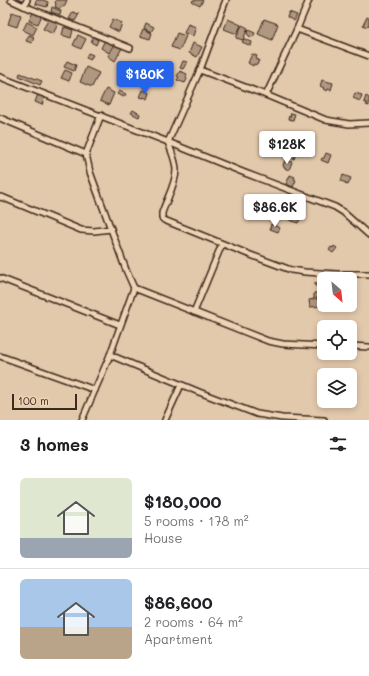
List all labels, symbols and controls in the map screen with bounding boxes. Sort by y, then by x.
pin: $180K [117,61,173,95]
text: $180K [126,65,164,82]
pin: $128K [259,131,315,165]
text: $128K [268,135,306,152]
pin: $86.6K [242,194,308,228]
text: $86.6K [253,198,297,215]
north arrow [317,272,357,312]
map controls [317,272,357,408]
button: locate [317,320,357,360]
button: layers [317,368,357,408]
scale bar [12,392,77,411]
text: 100 m [18,393,49,408]
text: 3 homes [20,433,89,455]
icon: filters [327,433,349,455]
text: $180,000 [144,490,222,512]
icon: home [52,494,100,542]
text: 5 rooms · 178 m² [144,512,249,529]
text: House [144,529,182,546]
text: $86,600 [144,591,213,613]
icon: home [52,595,100,643]
text: 2 rooms · 64 m² [144,613,243,630]
text: Apartment [144,630,213,647]

